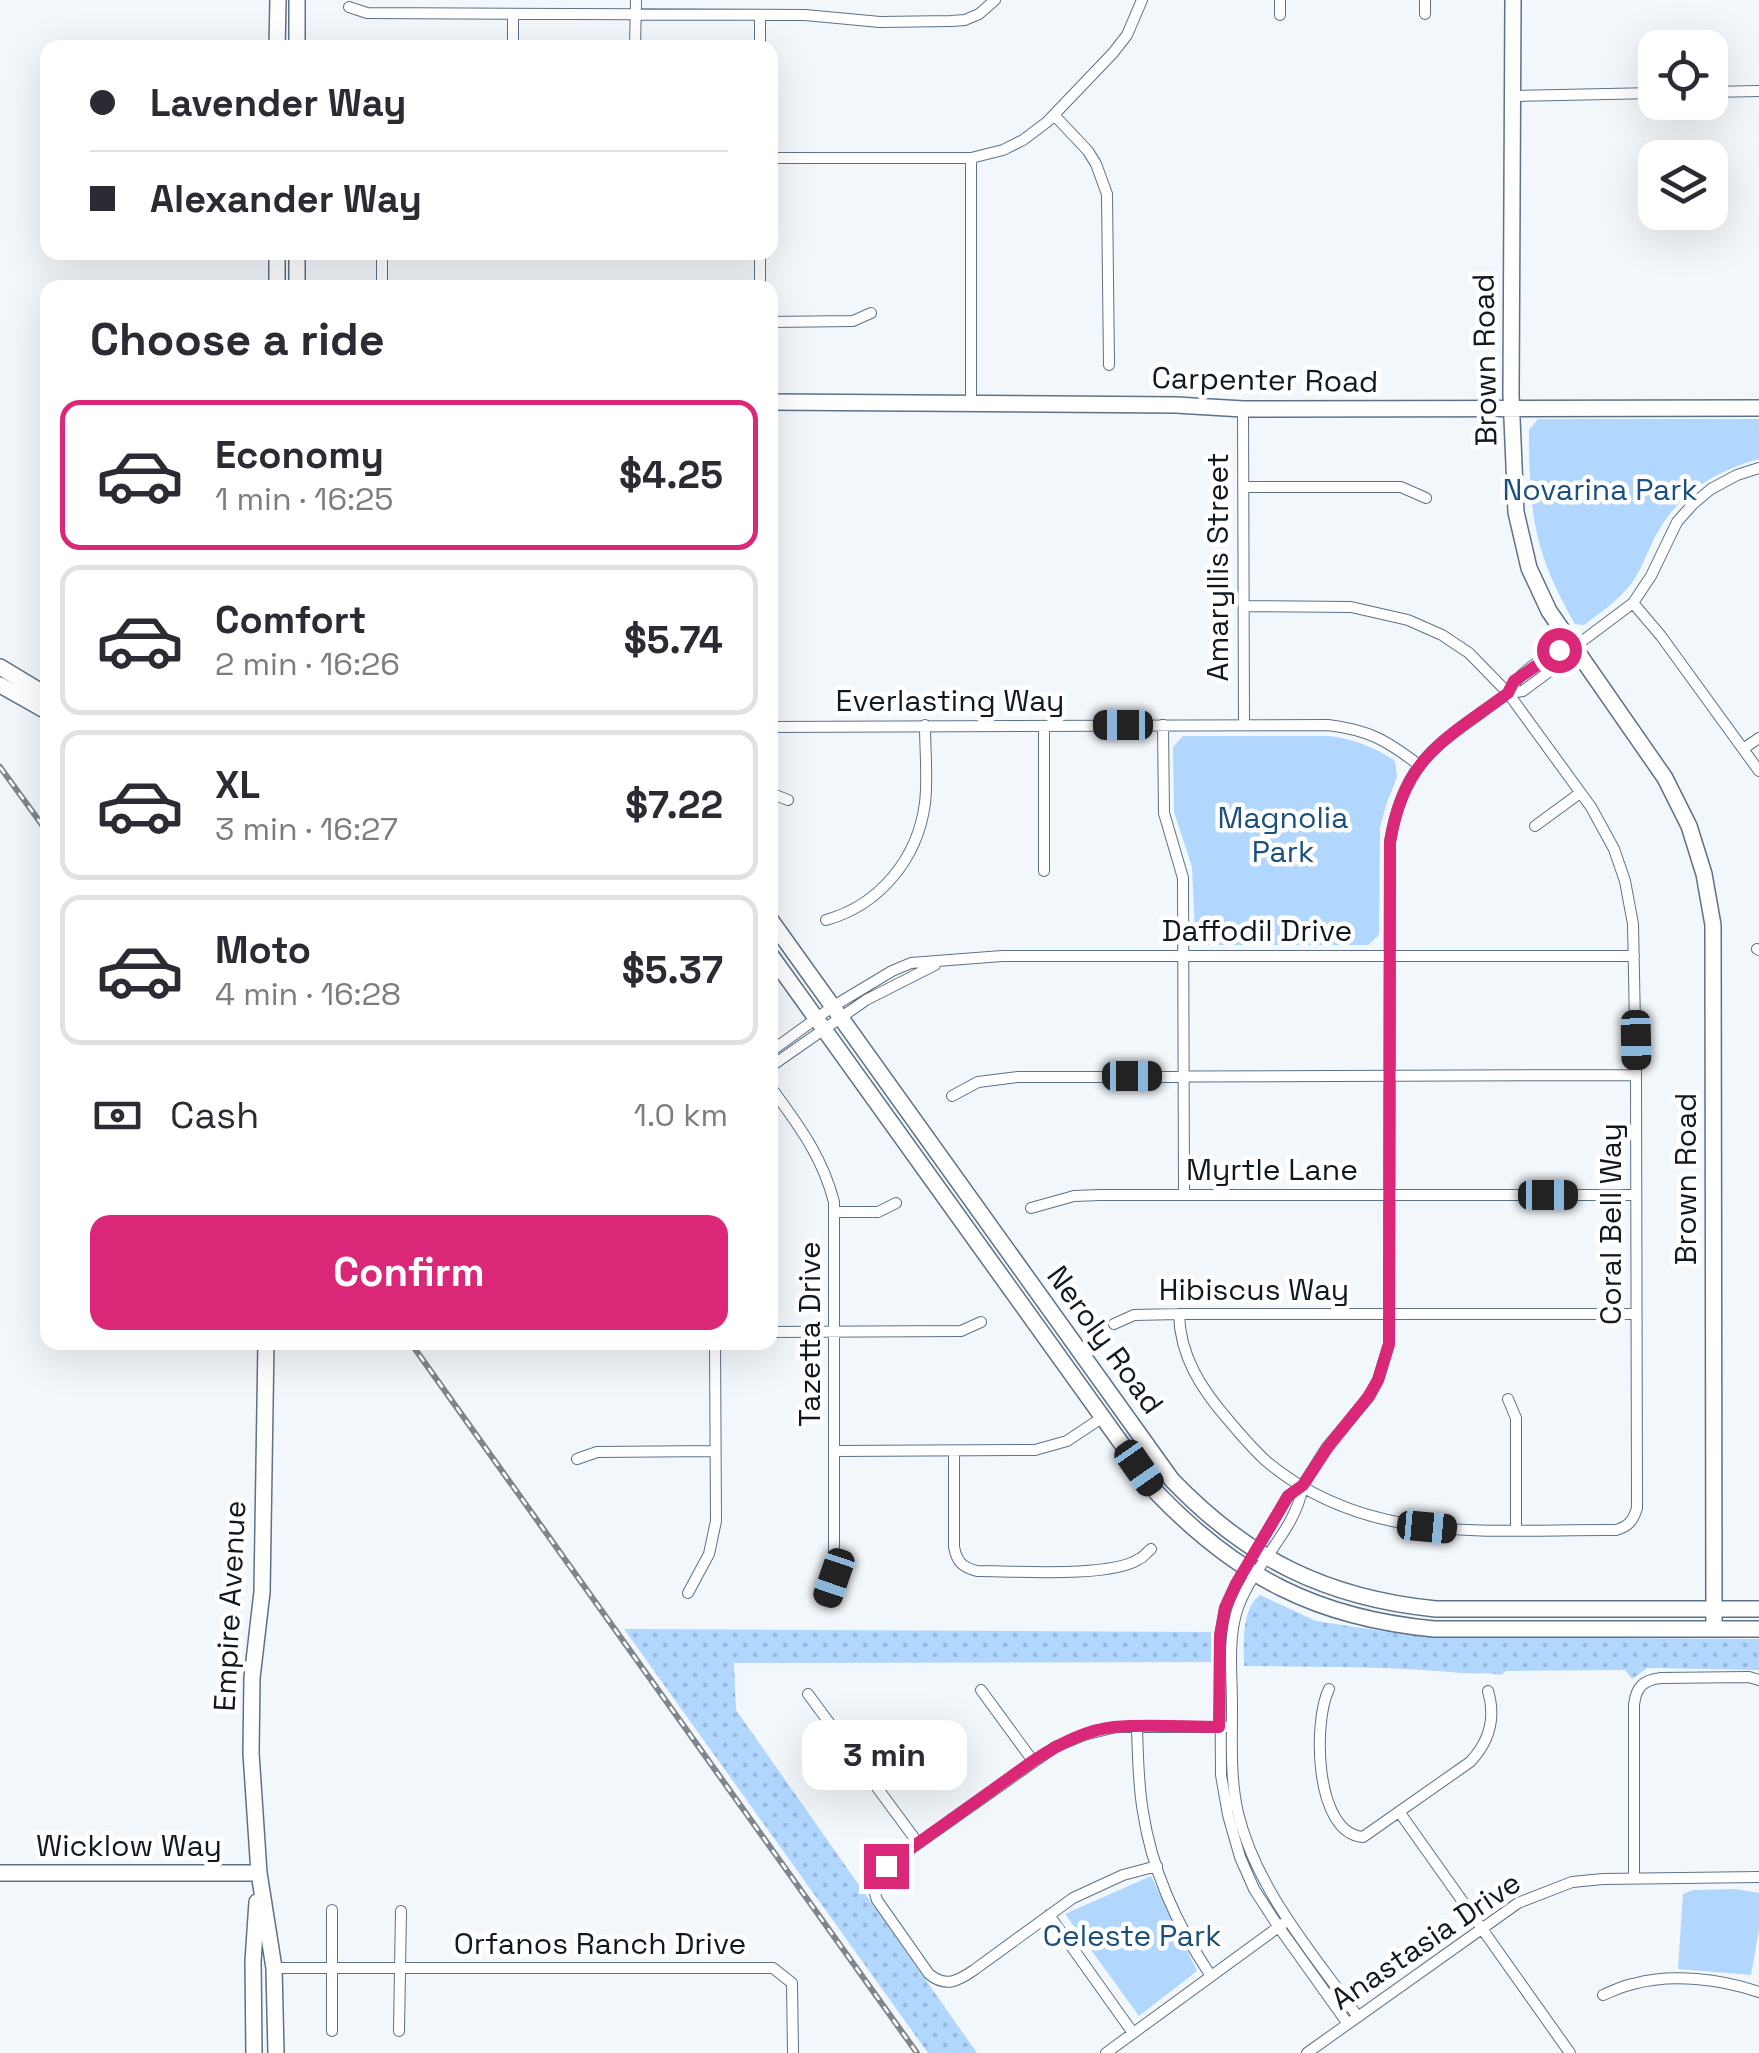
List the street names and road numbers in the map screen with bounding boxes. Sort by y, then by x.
street label: Brown Road [1463,273,1506,447]
street label: Carpenter Road [1151,358,1379,401]
street label: Amaryllis Street [1198,453,1237,681]
street label: Everlasting Way [836,681,1064,720]
street label: Daffodil Drive [1162,911,1352,950]
street label: Brown Road [1666,1093,1705,1265]
street label: Coral Bell Way [1591,1123,1630,1325]
street label: Myrtle Lane [1186,1150,1358,1189]
street label: Tazetta Drive [790,1241,829,1427]
street label: Neroly Road [1038,1258,1172,1422]
street label: Hibiscus Way [1159,1270,1349,1309]
street label: Empire Avenue [205,1500,254,1712]
street label: Wicklow Way [36,1826,222,1865]
street label: Anastasia Drive [1323,1863,1528,2018]
street label: Orfanos Ranch Drive [454,1924,746,1963]

